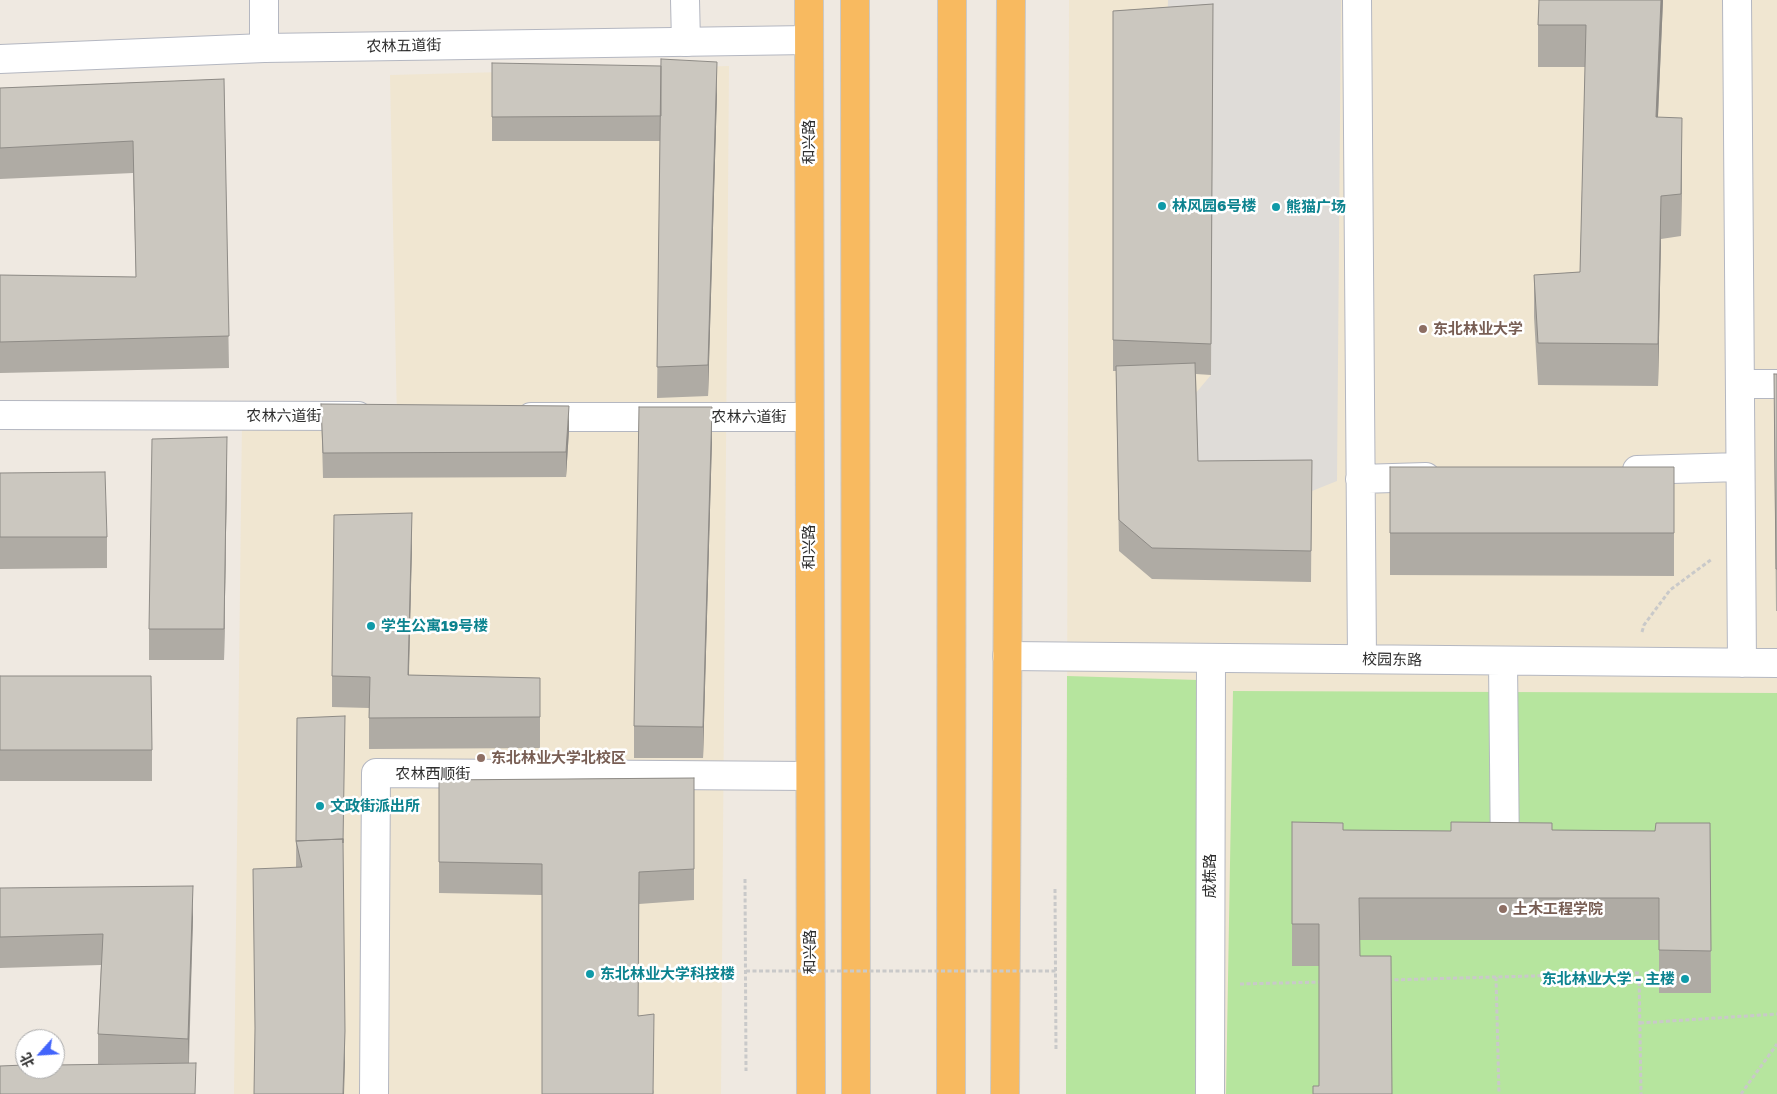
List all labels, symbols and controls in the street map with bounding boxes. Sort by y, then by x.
street label: 农林五道街 [366,36,442,56]
street label: 和兴路 [800,120,818,164]
place label: 林风园6号楼 [1172,197,1257,215]
place label: 熊猫广场 [1286,198,1346,216]
marker: 林风园6号楼 [1156,200,1168,212]
marker: 熊猫广场 [1270,201,1282,213]
place label: 东北林业大学 [1433,320,1523,338]
marker: 东北林业大学 [1417,323,1429,335]
street label: 农林六道街 [247,407,321,425]
street label: 农林六道街 [712,408,786,426]
street label: 和兴路 [800,525,818,569]
place label: 学生公寓19号楼 [381,617,488,635]
marker: 学生公寓19号楼 [365,620,377,632]
street label: 校园东路 [1362,650,1422,670]
place label: 东北林业大学北校区 [491,749,626,767]
marker: 东北林业大学北校区 [475,752,487,764]
street label: 农林西顺街 [396,765,470,783]
place label: 文政街派出所 [330,797,420,815]
marker: 文政街派出所 [314,800,326,812]
street label: 成栋路 [1201,854,1219,898]
place label: 土木工程学院 [1513,900,1603,918]
marker: 土木工程学院 [1497,903,1509,915]
street label: 和兴路 [801,930,819,974]
place label: 东北林业大学科技楼 [600,965,735,983]
marker: 东北林业大学科技楼 [584,968,596,980]
place label: 东北林业大学 - 主楼 [1542,970,1675,988]
marker: 东北林业大学 - 主楼 [1679,973,1691,985]
north arrow [15,1029,65,1079]
text: 北 [16,1050,38,1070]

